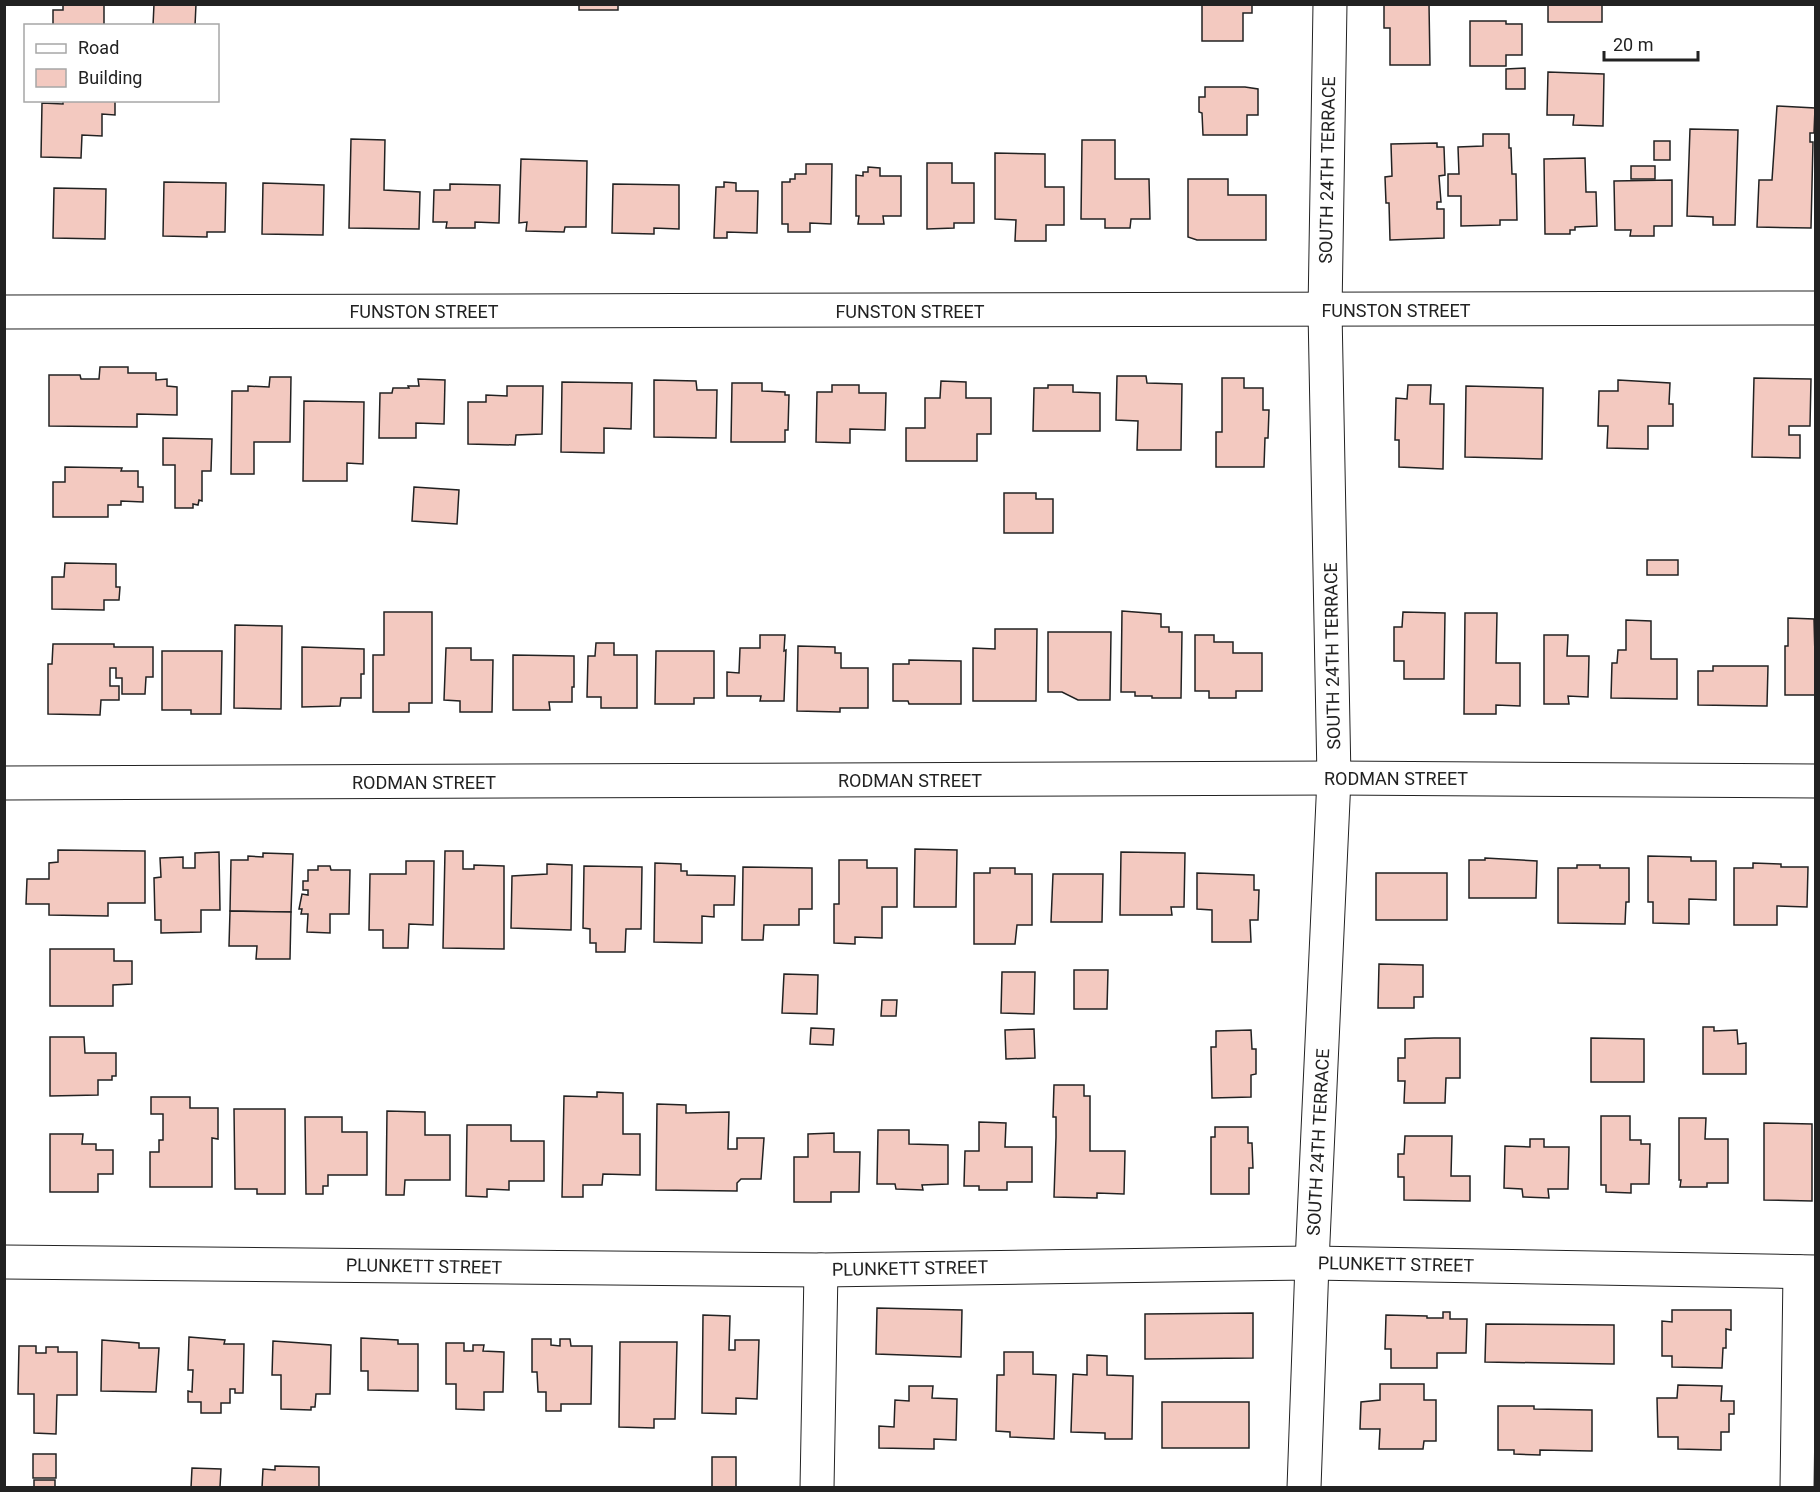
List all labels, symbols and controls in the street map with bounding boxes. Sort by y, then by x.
legend [24,24,219,102]
scale bar [1604,24,1698,62]
text: 20 m [1613,34,1653,55]
text: Road [78,37,119,58]
text: Building [78,67,142,88]
street label: SOUTH 24TH TERRACE [1315,76,1339,264]
street label: FUNSTON STREET [1321,300,1471,321]
street label: FUNSTON STREET [349,301,499,322]
street label: FUNSTON STREET [835,301,985,322]
street label: SOUTH 24TH TERRACE [1320,562,1344,750]
street label: RODMAN STREET [1324,768,1468,789]
street label: RODMAN STREET [838,770,982,791]
street label: RODMAN STREET [352,772,496,793]
street label: SOUTH 24TH TERRACE [1303,1048,1333,1236]
street label: PLUNKETT STREET [1318,1252,1475,1276]
street label: PLUNKETT STREET [346,1254,503,1278]
street label: PLUNKETT STREET [832,1256,989,1280]

